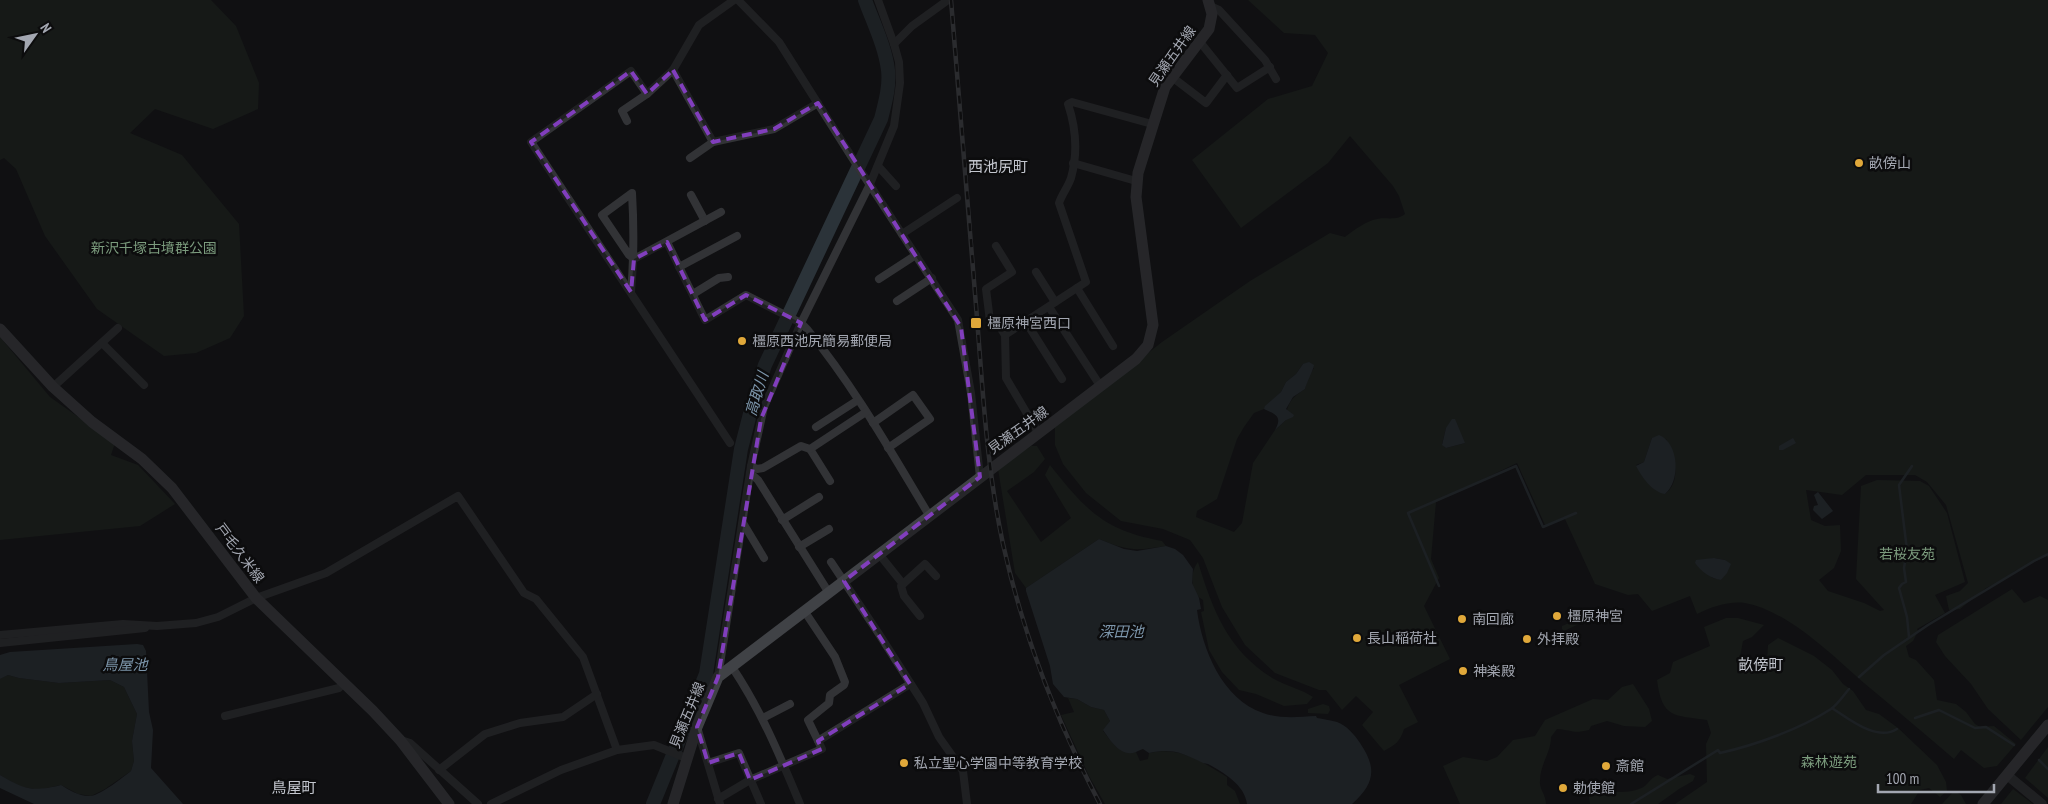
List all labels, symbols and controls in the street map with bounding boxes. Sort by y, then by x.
north arrow [10,10,60,60]
text: N [36,20,56,36]
street label: 見瀬五井線 [1145,22,1199,90]
place label: 畝傍山 [1869,154,1911,172]
district label: 西池尻町 [968,157,1028,176]
marker: 畝傍山 [1853,157,1865,169]
park label: 新沢千塚古墳群公園 [91,239,217,257]
place label: 橿原神宮西口 [987,314,1071,332]
marker: 橿原神宮西口 [969,316,983,330]
place label: 橿原西池尻簡易郵便局 [752,332,892,350]
marker: 橿原西池尻簡易郵便局 [736,335,748,347]
water label: 高取川 [741,368,773,418]
street label: 見瀬五井線 [984,402,1052,458]
street label: 戸毛久米線 [212,520,268,586]
park label: 若桜友苑 [1879,545,1935,563]
place label: 橿原神宮 [1567,607,1623,625]
place label: 南回廊 [1472,610,1514,628]
marker: 橿原神宮 [1551,610,1563,622]
marker: 南回廊 [1456,613,1468,625]
water label: 深田池 [1098,622,1145,641]
place label: 長山稲荷社 [1367,629,1437,647]
place label: 外拝殿 [1537,630,1579,648]
marker: 長山稲荷社 [1351,632,1363,644]
marker: 外拝殿 [1521,633,1533,645]
water label: 鳥屋池 [102,655,149,674]
district label: 畝傍町 [1738,655,1784,674]
place label: 神楽殿 [1473,662,1515,680]
marker: 神楽殿 [1457,665,1469,677]
street label: 見瀬五井線 [666,679,708,751]
park label: 森林遊苑 [1801,753,1857,771]
place label: 私立聖心学園中等教育学校 [914,754,1082,772]
marker: 私立聖心学園中等教育学校 [898,757,910,769]
place label: 斎館 [1616,757,1644,775]
marker: 斎館 [1600,760,1612,772]
scale bar [1878,762,1994,794]
text: 100 m [1886,769,1919,788]
district label: 鳥屋町 [271,778,317,797]
place label: 勅使館 [1573,779,1615,797]
marker: 勅使館 [1557,782,1569,794]

